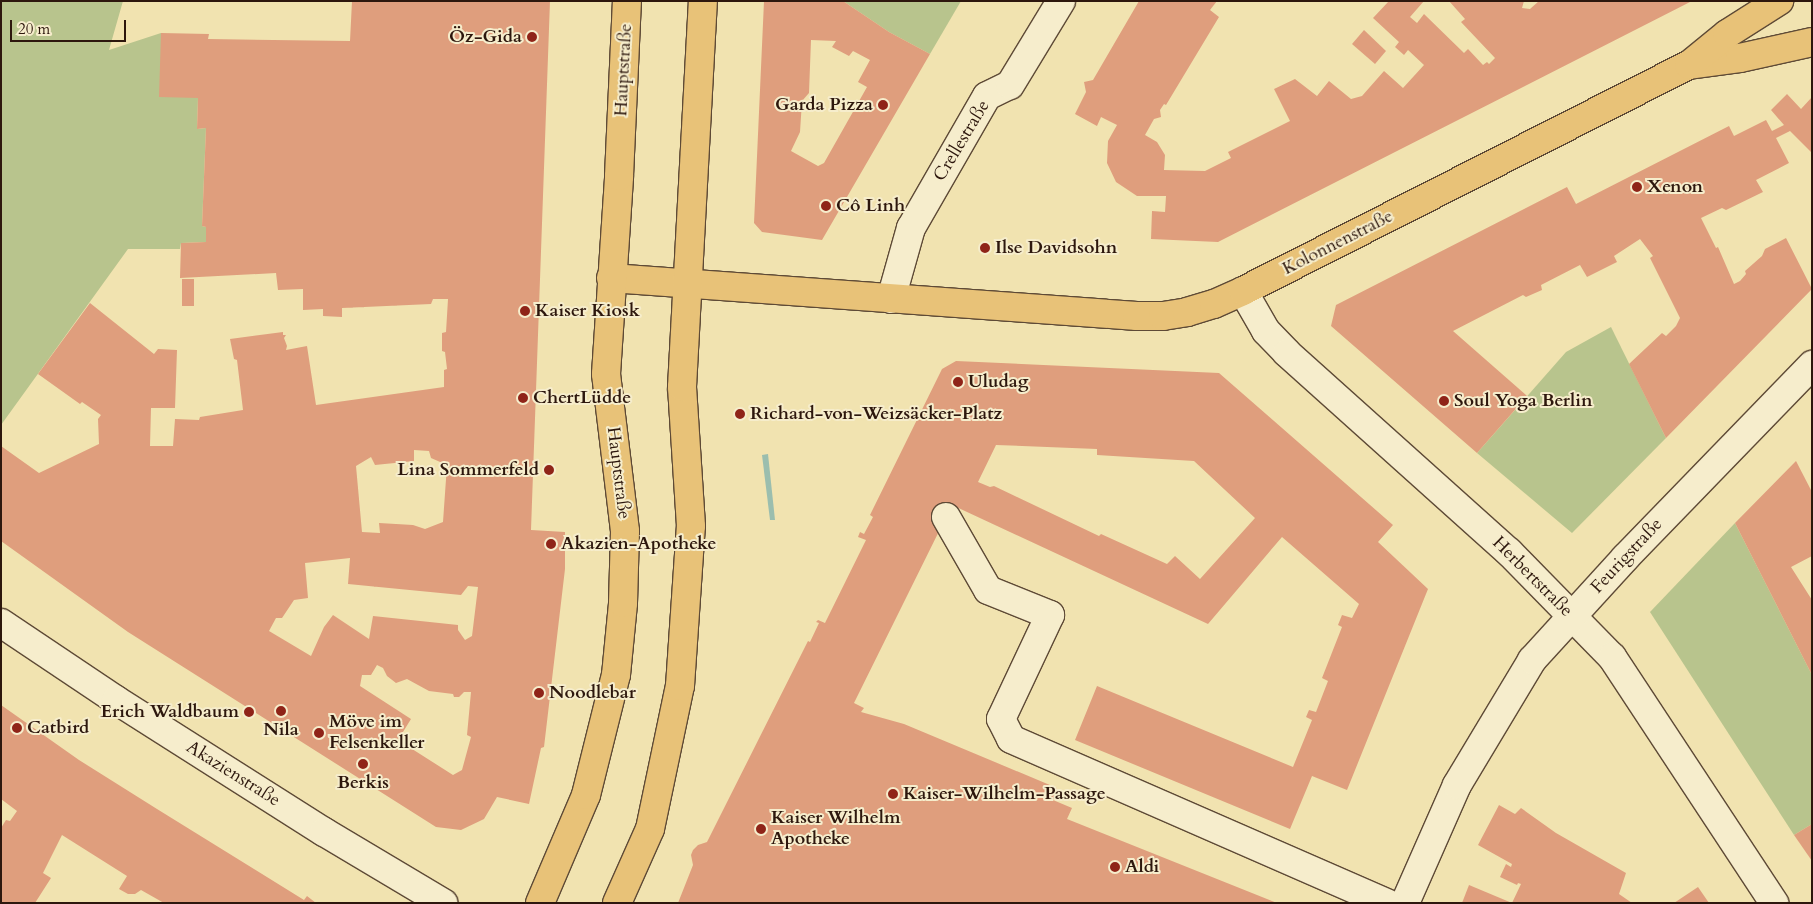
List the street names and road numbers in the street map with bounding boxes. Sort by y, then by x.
street label: Hauptstraße [611,23,637,117]
street label: Crellestraße [929,97,995,185]
street label: Kolonnenstraße [1279,206,1397,280]
street label: Hauptstraße [602,426,634,520]
street label: Feurigstraße [1587,514,1667,598]
street label: Herbertstraße [1487,532,1577,622]
street label: Akazienstraße [182,737,284,811]

